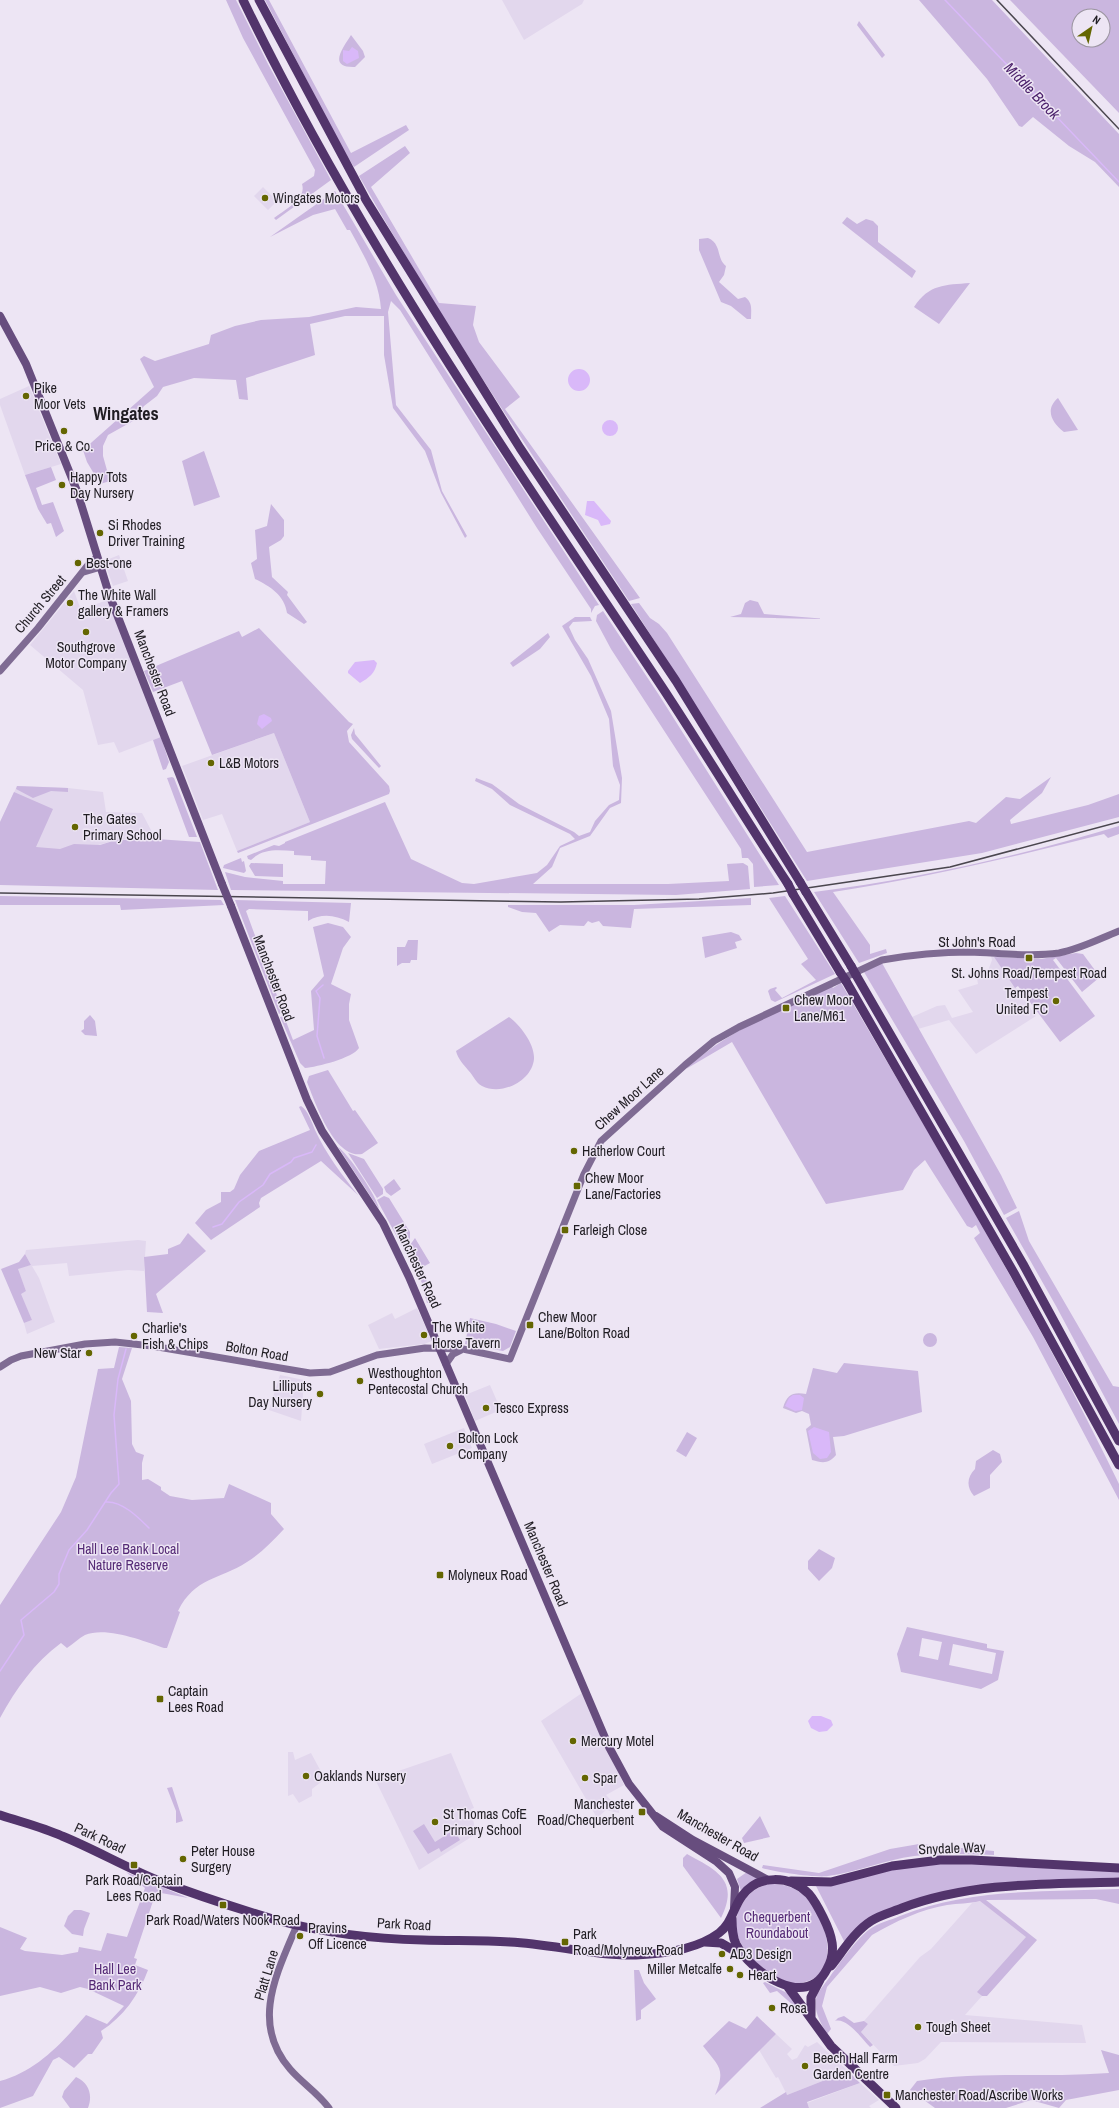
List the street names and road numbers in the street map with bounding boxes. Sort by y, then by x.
street label: Church Street [10,571,70,637]
street label: Manchester Road [130,627,180,719]
street label: Manchester Road [249,932,299,1024]
street label: St John's Road [938,933,1016,951]
street label: Chew Moor Lane [590,1062,668,1134]
street label: Manchester Road [391,1221,445,1311]
street label: Bolton Road [224,1337,290,1365]
street label: Manchester Road [520,1519,572,1609]
street label: Manchester Road [674,1805,762,1865]
street label: Park Road [72,1818,128,1858]
street label: Snydale Way [918,1838,986,1858]
street label: Park Road [376,1914,432,1934]
street label: Platt Lane [250,1948,282,2002]

